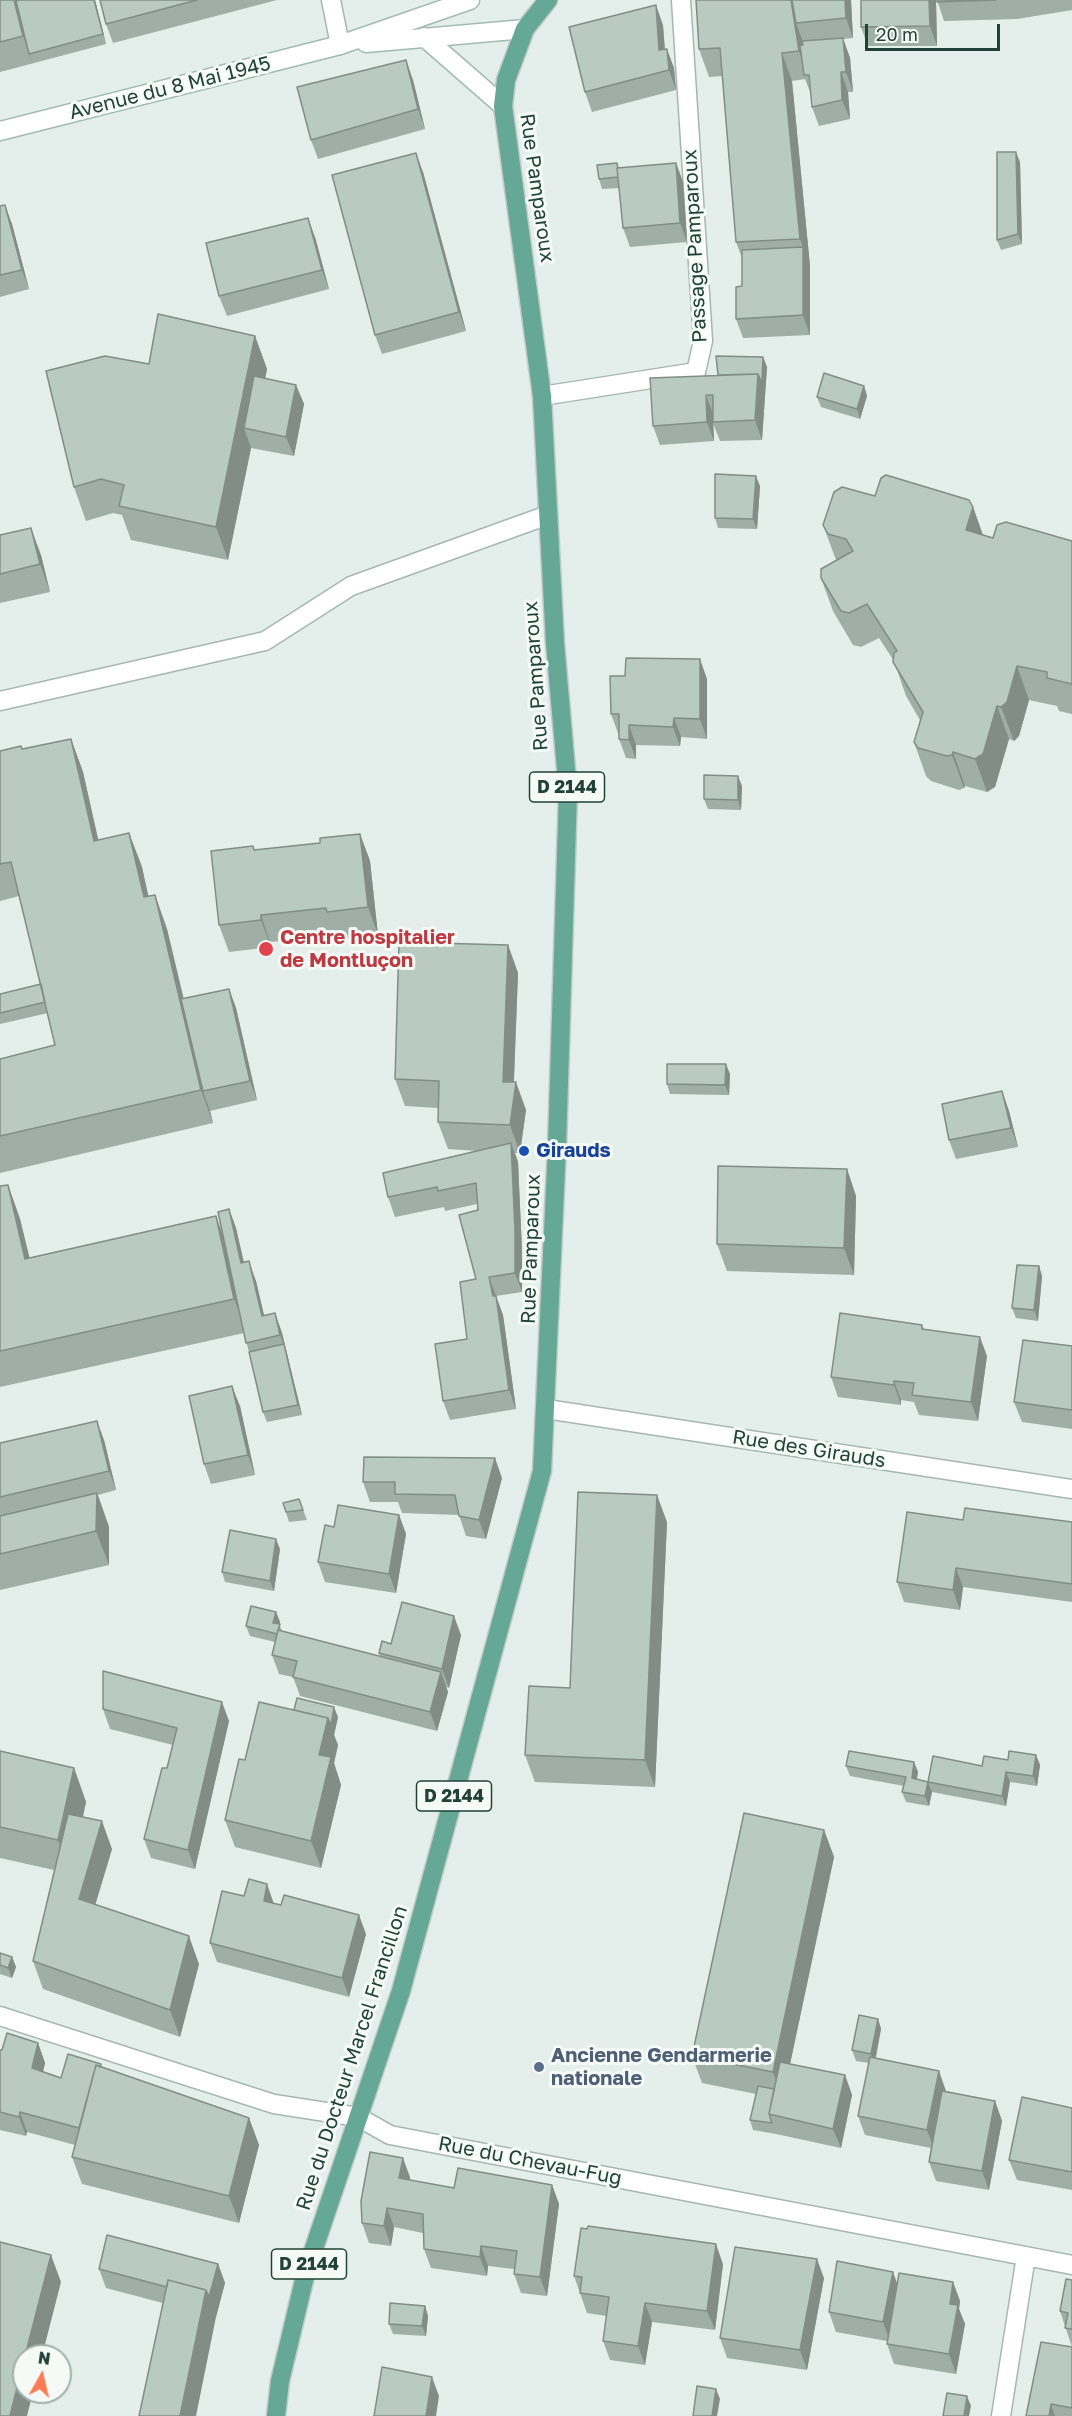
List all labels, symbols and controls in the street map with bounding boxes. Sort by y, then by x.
scale bar [868,12,1003,50]
text: 20 m [876,23,918,45]
street label: Avenue du 8 Mai 1945 [67,51,273,125]
street label: Rue Pamparoux [515,112,559,264]
street label: Passage Pamparoux [678,149,712,343]
street label: Rue Pamparoux [519,600,553,752]
road number: D 2144 [530,772,604,802]
place label: Centre hospitalier de Montluçon [280,926,455,973]
marker: Centre hospitalier de Montluçon [257,940,275,958]
place label: Girauds [536,1139,611,1163]
marker: Girauds [517,1144,531,1158]
street label: Rue Pamparoux [516,1174,546,1324]
street label: Rue des Girauds [731,1425,887,1473]
road number: D 2144 [416,1781,492,1811]
street label: Rue du Docteur Marcel Francillon [291,1903,413,2213]
place label: Ancienne Gendarmerie nationale [551,2044,772,2091]
marker: Ancienne Gendarmerie nationale [532,2060,546,2074]
street label: Rue du Chevau-Fug [436,2131,624,2191]
road number: D 2144 [272,2249,346,2279]
north arrow [12,2344,72,2404]
text: N [37,2347,52,2369]

